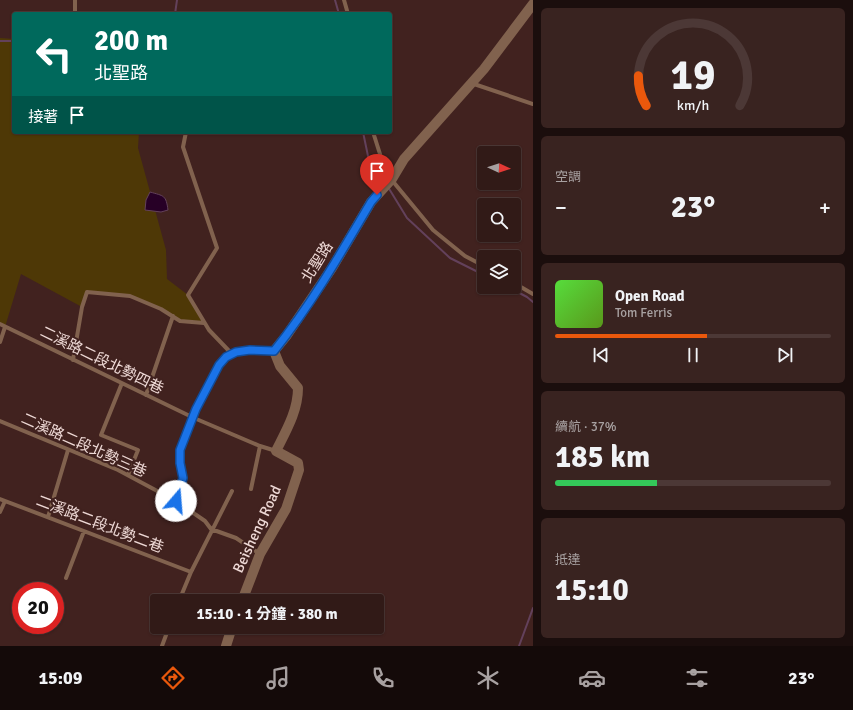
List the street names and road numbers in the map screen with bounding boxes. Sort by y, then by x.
street label: 北聖路 [297,238,337,286]
street label: 二溪路二段北勢四巷 [37,322,167,398]
street label: 二溪路二段北勢三巷 [19,409,149,481]
street label: Beisheng Road [229,482,285,576]
street label: 二溪路二段北勢二巷 [34,491,166,557]

